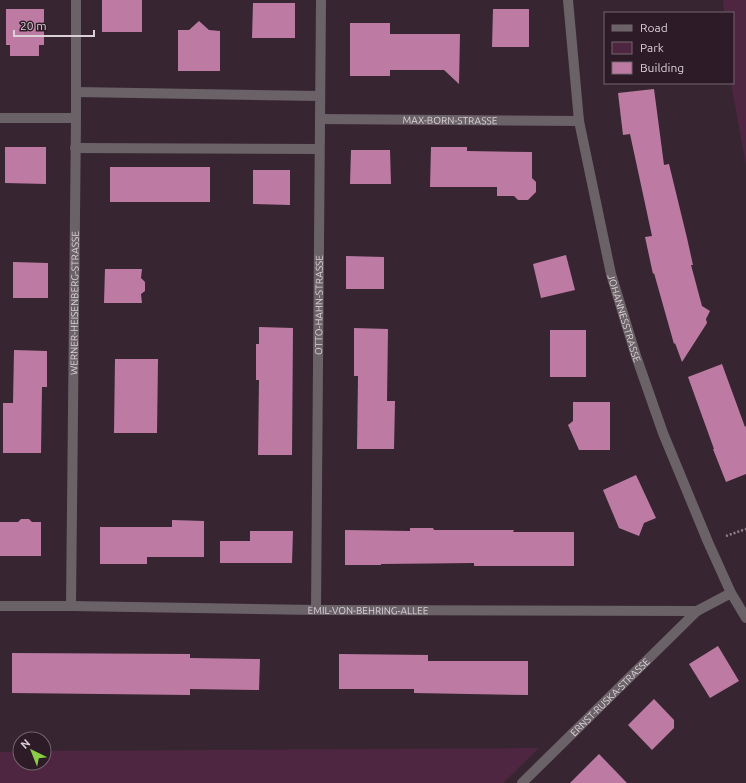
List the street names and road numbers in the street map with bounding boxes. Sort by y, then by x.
street label: MAX-BORN-STRASSE [403,115,498,126]
street label: WERNER-HEISENBERG-STRASSE [68,231,81,375]
street label: OTTO-HAHN-STRASSE [313,255,325,355]
street label: JOHANNESSTRASSE [605,273,643,364]
street label: EMIL-VON-BEHRING-ALLEE [307,605,429,616]
street label: ERNST-RUSKA-STRASSE [568,656,652,738]

